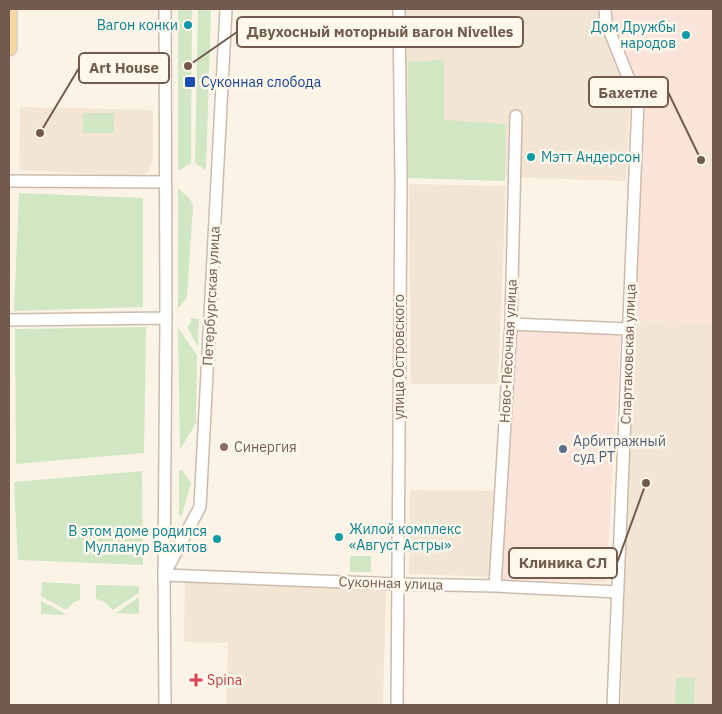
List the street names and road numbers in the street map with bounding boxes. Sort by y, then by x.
street label: Петербургская улица [198,225,224,366]
street label: Ново-Песочная улица [495,278,521,423]
street label: Спартаковская улица [617,283,639,425]
street label: улица Островского [390,294,408,420]
street label: Суконная улица [338,572,444,594]

